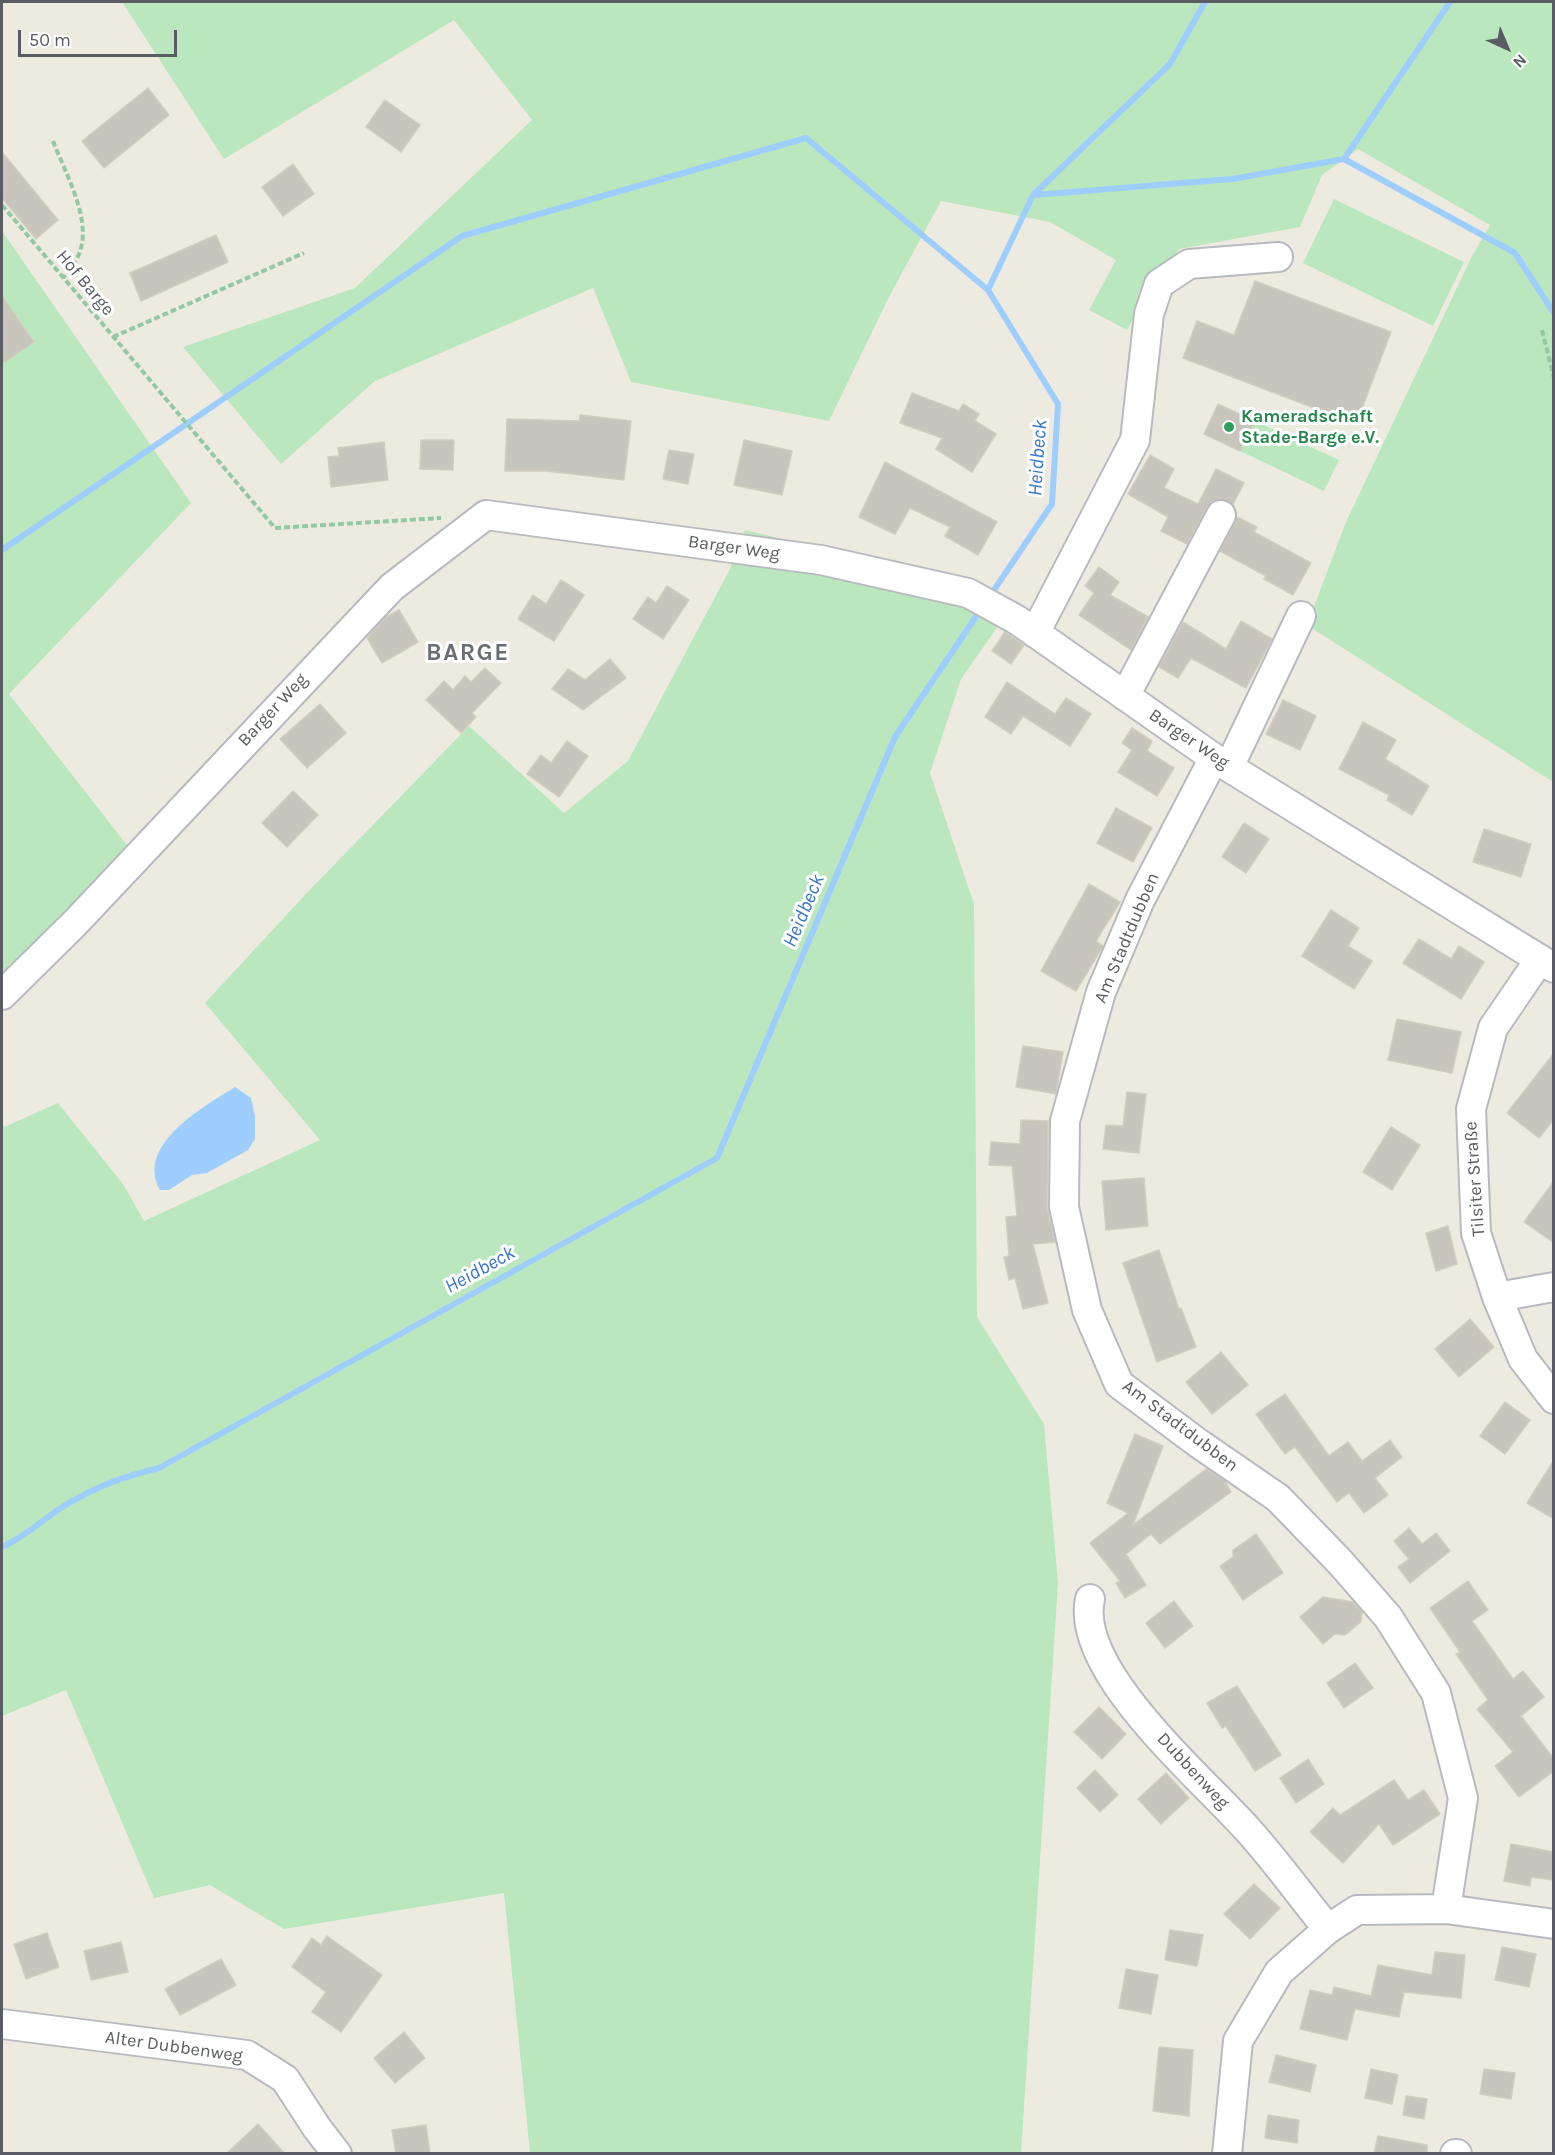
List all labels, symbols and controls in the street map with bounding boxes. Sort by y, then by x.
scale bar [21,18,180,56]
north arrow [1477,18,1537,78]
text: 50 m [29,29,71,51]
text: N [1509,50,1531,72]
street label: Hof Barge [51,246,119,320]
place label: Kameradschaft Stade-Barge e.V. [1241,406,1379,448]
water label: Heidbeck [1023,419,1053,497]
marker: Kameradschaft Stade-Barge e.V. [1222,420,1236,434]
street label: Barger Weg [687,531,781,565]
district label: BARGE [426,639,510,667]
street label: Barger Weg [234,669,312,751]
street label: Barger Weg [1145,704,1233,774]
street label: Am Stadtdubben [1090,870,1164,1006]
water label: Heidbeck [778,871,830,951]
street label: Tilsiter Straße [1460,1121,1490,1237]
water label: Heidbeck [441,1241,519,1299]
street label: Am Stadtdubben [1118,1375,1242,1477]
street label: Dubbenweg [1152,1728,1234,1814]
street label: Alter Dubbenweg [104,2027,244,2067]

